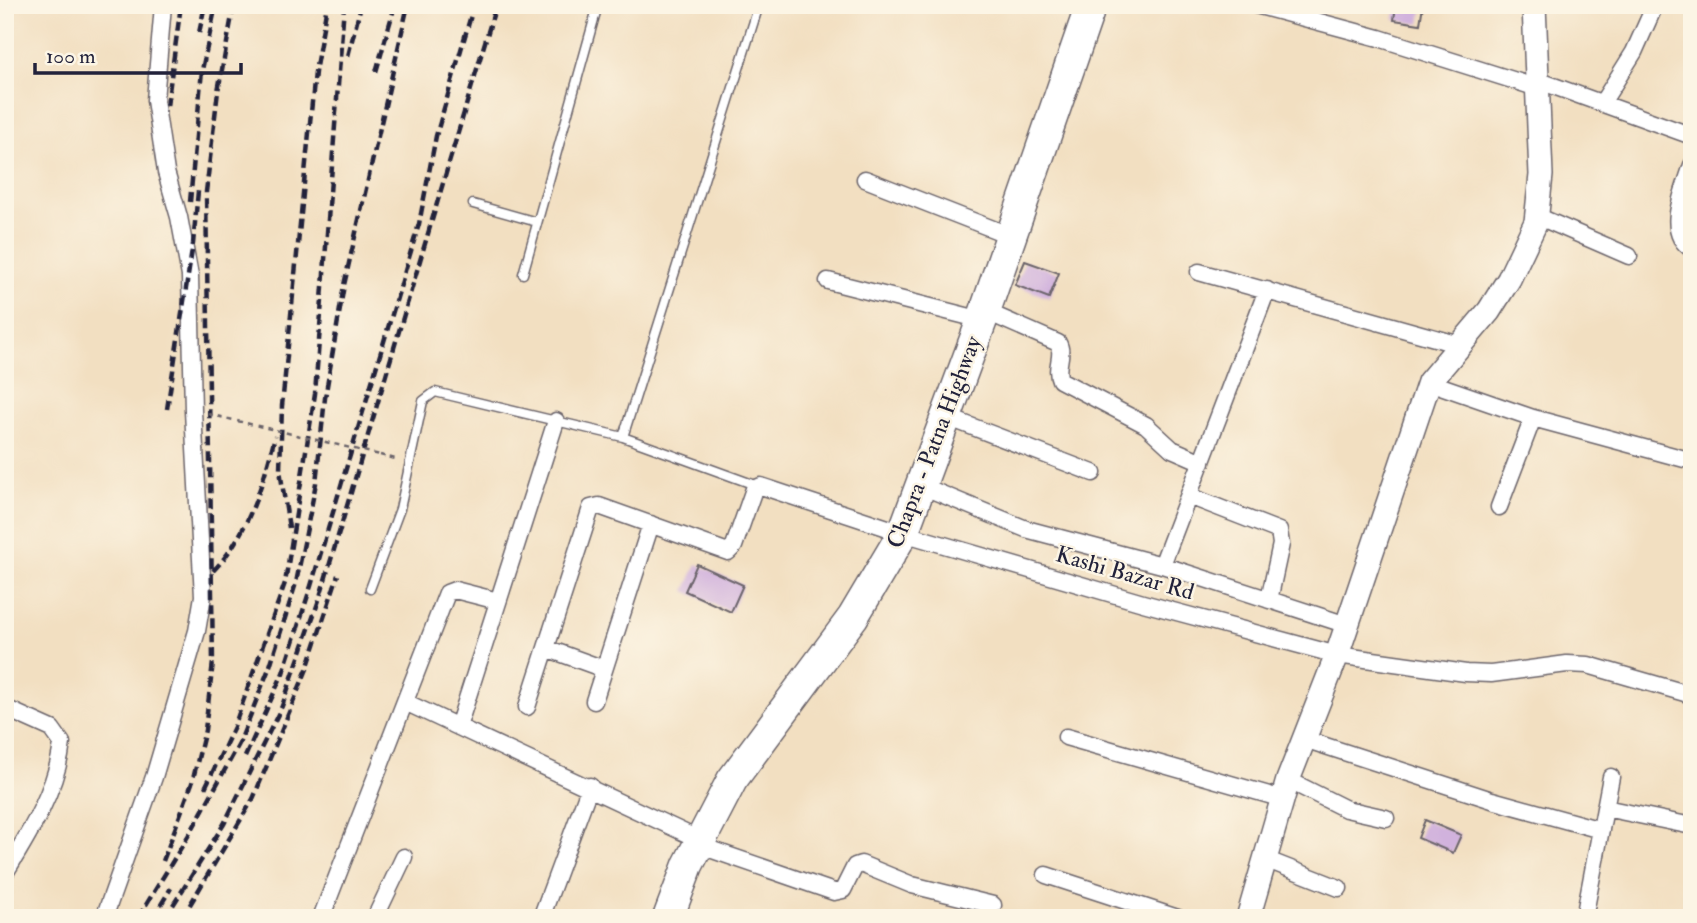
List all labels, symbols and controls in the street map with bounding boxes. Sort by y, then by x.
scale bar [35,32,242,76]
text: 100 m [46,43,96,70]
street label: Chapra - Patna Highway [880,331,989,553]
street label: Kashi Bazar Rd [1053,539,1197,607]

